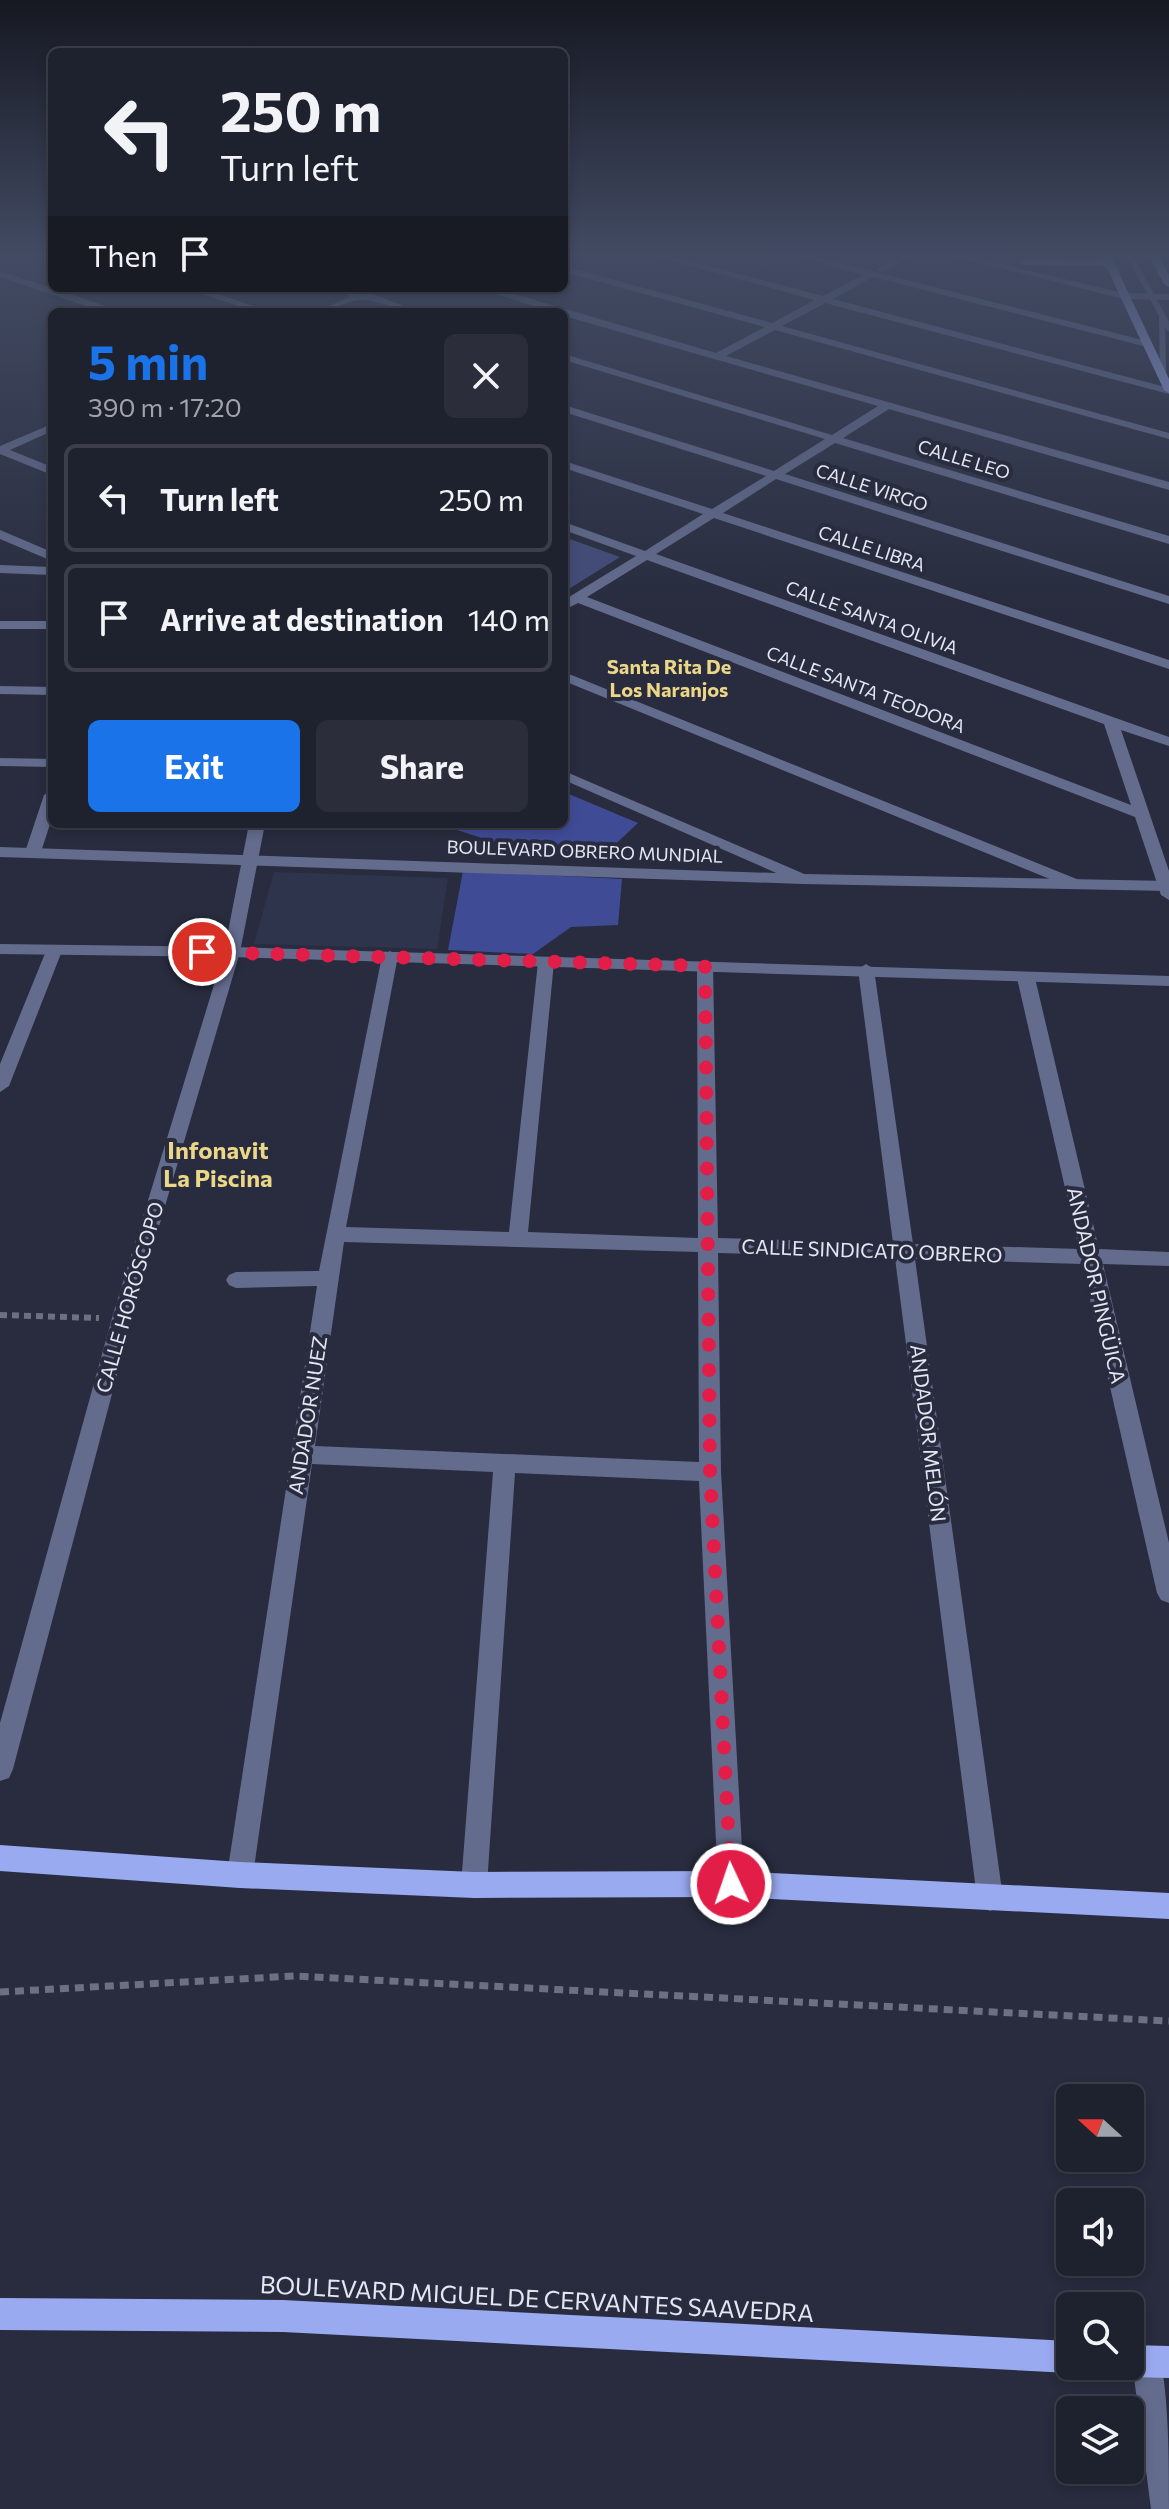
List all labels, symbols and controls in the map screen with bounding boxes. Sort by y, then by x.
text: 250 m [220,75,381,144]
icon: left [88,80,192,184]
text: Turn left [220,144,359,188]
icon: arrive [173,232,217,276]
text: Then [88,236,157,273]
text: 5 min [88,331,208,390]
button: close [444,334,528,418]
text: 390 m · 17:20 [88,391,242,422]
street label: CALLE LEO [915,435,1013,483]
street label: CALLE VIRGO [813,459,931,515]
icon: left [92,476,136,520]
text: Turn left [160,480,279,517]
text: 250 m [439,480,524,517]
street label: CALLE LIBRA [816,520,928,576]
street label: CALLE SANTA OLIVIA [783,576,961,658]
icon: arrive [92,596,136,640]
text: Arrive at destination [160,600,444,637]
text: 140 m [468,600,550,637]
street label: CALLE SANTA TEODORA [763,641,969,737]
district label: Santa Rita De Los Naranjos [607,654,731,701]
button: Exit [88,720,300,812]
button: Share [316,720,528,812]
street label: BOULEVARD OBRERO MUNDIAL [446,835,724,867]
pin [168,918,236,986]
icon: arrive [180,930,224,974]
district label: Infonavit La Piscina [163,1135,273,1192]
street label: ANDADOR PINGÜICA [1063,1185,1131,1386]
street label: CALLE HORÓSCOPO [90,1199,168,1395]
street label: CALLE SINDICATO OBRERO [741,1233,1003,1267]
street label: ANDADOR NUEZ [283,1334,331,1496]
street label: ANDADOR MELÓN [906,1343,952,1523]
position arrow [689,1842,773,1926]
north arrow [1056,2084,1144,2172]
map controls [1056,2084,1144,2484]
button: sound [1056,2188,1144,2276]
street label: BOULEVARD MIGUEL DE CERVANTES SAAVEDRA [259,2269,815,2327]
button: search [1056,2292,1144,2380]
button: layers [1056,2396,1144,2484]

